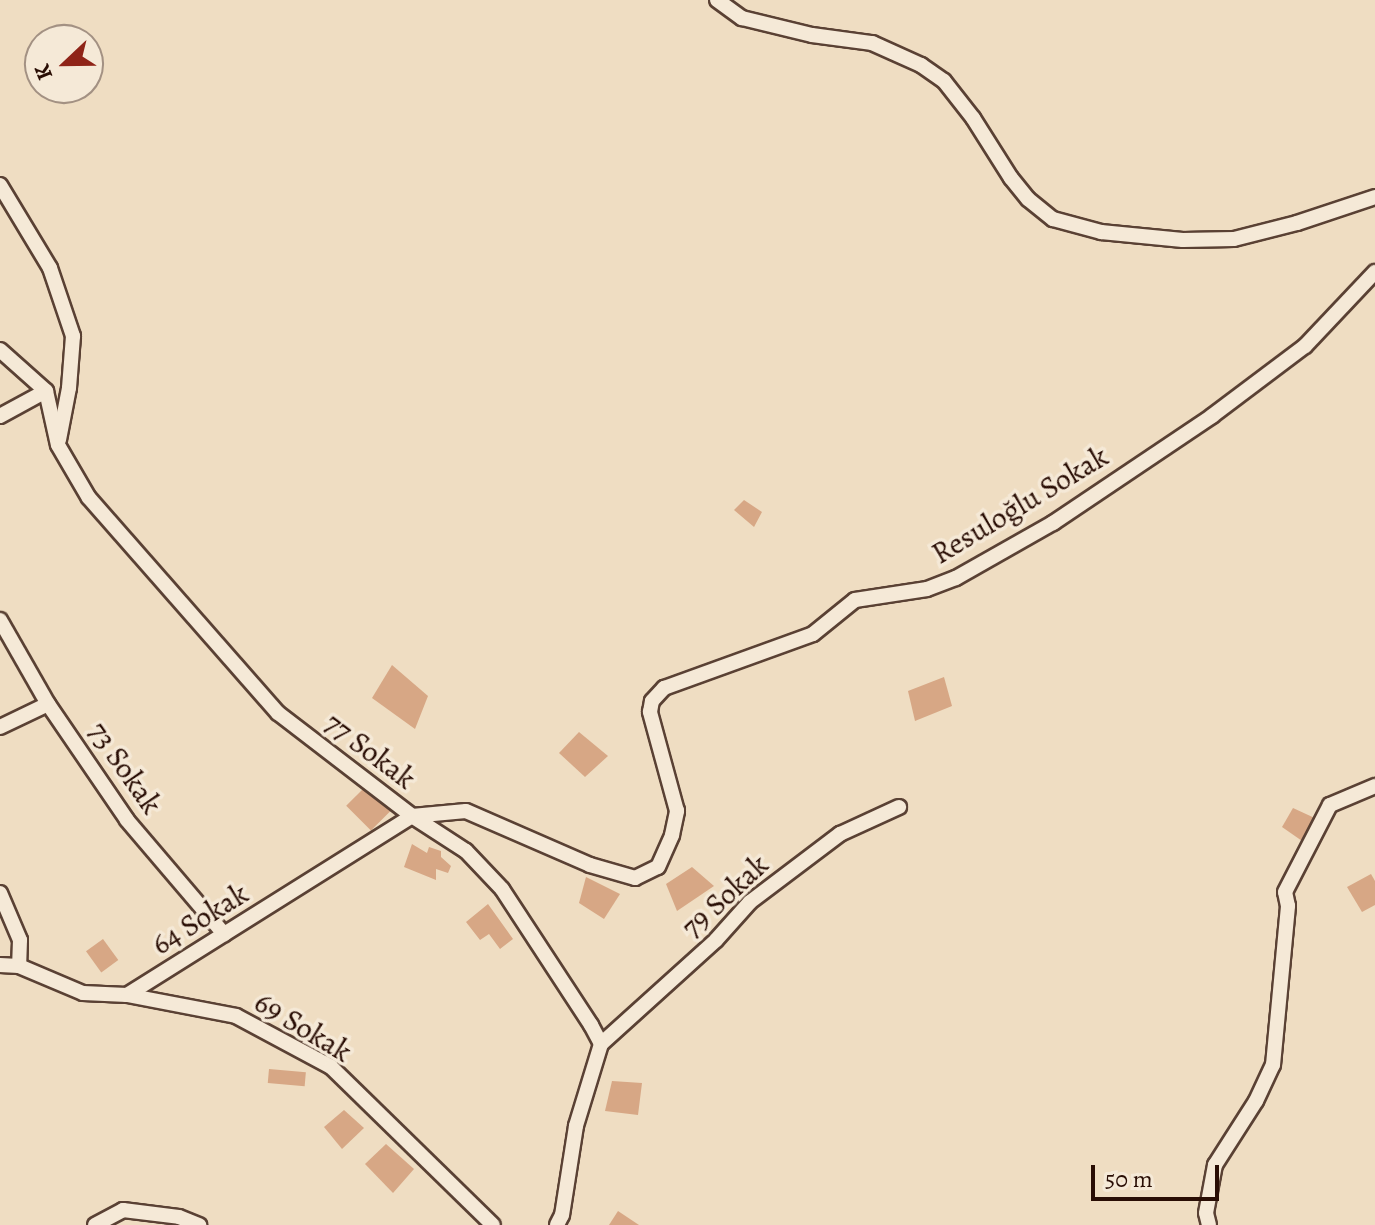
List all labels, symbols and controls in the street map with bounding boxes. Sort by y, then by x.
north arrow [24,24,104,104]
text: K [27,60,60,85]
street label: Resuloğlu Sokak [925,438,1115,572]
street label: 77 Sokak [317,705,423,797]
street label: 73 Sokak [80,715,170,821]
street label: 79 Sokak [674,847,776,945]
street label: 64 Sokak [145,875,255,963]
street label: 69 Sokak [248,984,358,1070]
scale bar [1095,1149,1223,1199]
text: 50 m [1105,1163,1153,1195]

